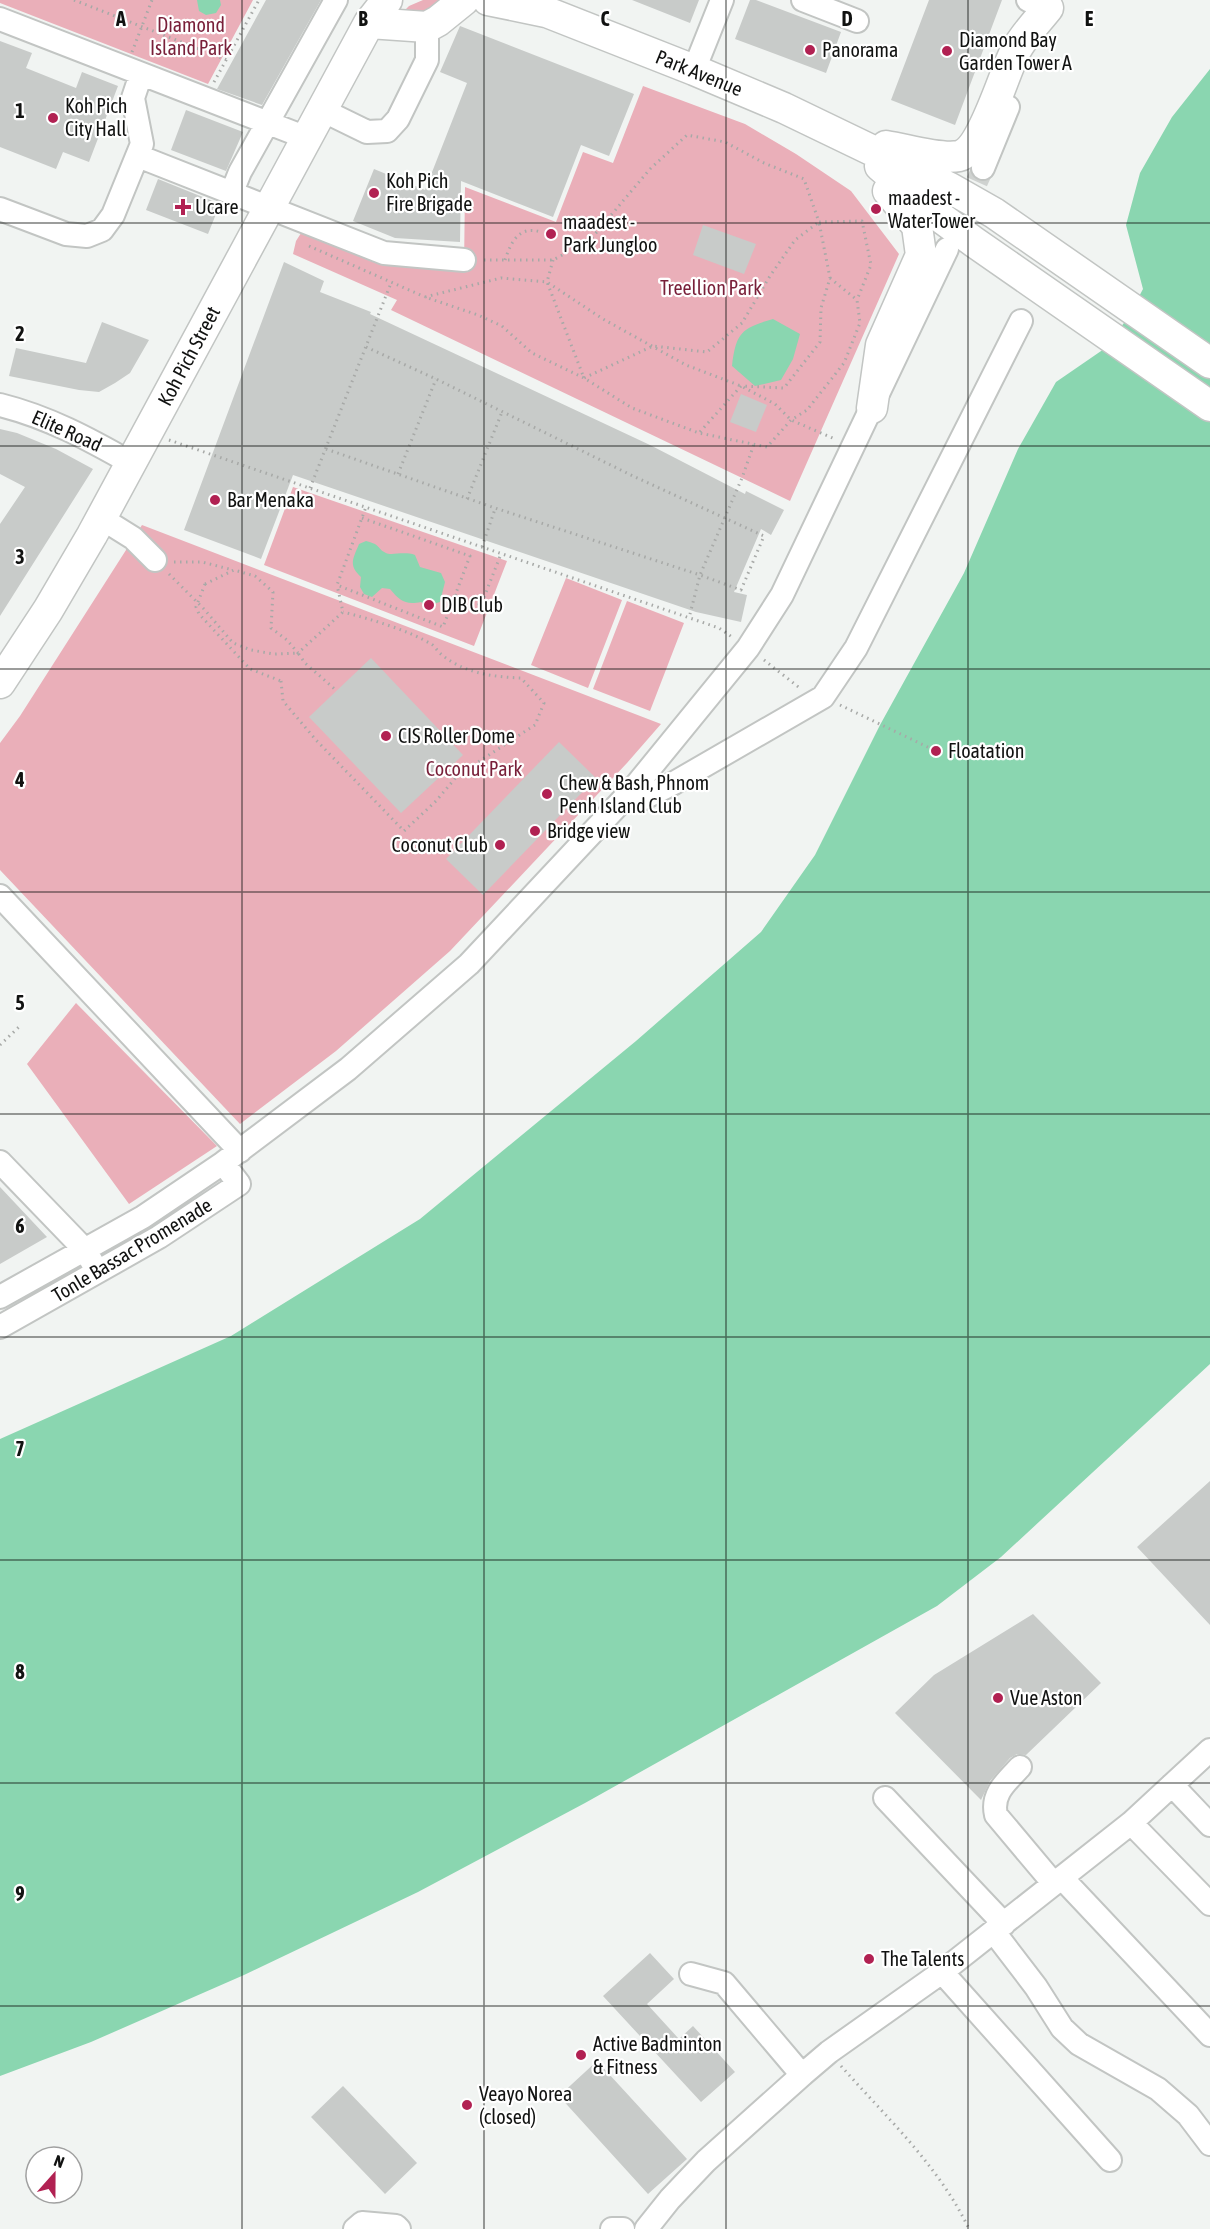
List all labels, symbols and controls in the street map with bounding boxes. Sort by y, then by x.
text: A [115,7,126,30]
text: B [358,7,368,30]
text: C [601,7,610,30]
text: D [841,7,853,30]
text: E [1085,7,1094,30]
park label: Diamond Island Park [150,13,232,59]
place label: Diamond Bay Garden Tower A [959,28,1072,74]
place label: Panorama [822,38,898,61]
marker: Panorama [803,43,817,57]
marker: Diamond Bay Garden Tower A [940,44,954,58]
street label: Park Avenue [652,45,746,100]
place label: Koh Pich City Hall [65,94,128,140]
text: 1 [15,99,25,122]
marker: Koh Pich City Hall [46,111,60,125]
place label: Koh Pich Fire Brigade [386,169,472,215]
marker: Koh Pich Fire Brigade [367,186,381,200]
place label: maadest - WaterTower [888,186,976,232]
place label: Ucare [195,195,238,218]
marker: Ucare [176,200,190,214]
marker: maadest - WaterTower [869,202,883,216]
place label: maadest - Park Jungloo [563,210,657,256]
marker: maadest - Park Jungloo [544,227,558,241]
park label: Treellion Park [660,276,762,299]
street label: Koh Pich Street [153,302,224,409]
text: 2 [15,322,25,345]
street label: Elite Road [29,405,106,456]
place label: Bar Menaka [227,488,314,511]
marker: Bar Menaka [208,493,222,507]
text: 3 [15,545,25,568]
place label: DIB Club [441,593,503,616]
marker: DIB Club [422,598,436,612]
place label: CIS Roller Dome [398,724,515,747]
marker: CIS Roller Dome [379,729,393,743]
place label: Floatation [948,739,1024,762]
marker: Floatation [929,744,943,758]
park label: Coconut Park [426,757,522,780]
text: 4 [14,768,25,791]
place label: Chew & Bash, Phnom Penh Island Club [559,771,709,817]
marker: Chew & Bash, Phnom Penh Island Club [540,787,554,801]
place label: Bridge view [547,819,630,842]
marker: Bridge view [528,824,542,838]
place label: Coconut Club [392,833,488,856]
marker: Coconut Club [493,838,507,852]
text: 5 [15,991,25,1014]
street label: Tonle Bassac Promenade [48,1193,216,1306]
text: 6 [15,1214,25,1237]
text: 7 [15,1437,25,1460]
text: 8 [15,1660,25,1683]
place label: Vue Aston [1010,1686,1083,1709]
marker: Vue Aston [991,1691,1005,1705]
text: 9 [15,1882,25,1905]
place label: The Talents [881,1947,964,1970]
marker: The Talents [862,1952,876,1966]
place label: Active Badminton & Fitness [593,2032,722,2078]
marker: Active Badminton & Fitness [574,2048,588,2062]
place label: Veayo Norea (closed) [479,2082,572,2128]
marker: Veayo Norea (closed) [460,2098,474,2112]
north arrow [24,2145,84,2205]
text: N [52,2151,67,2171]

